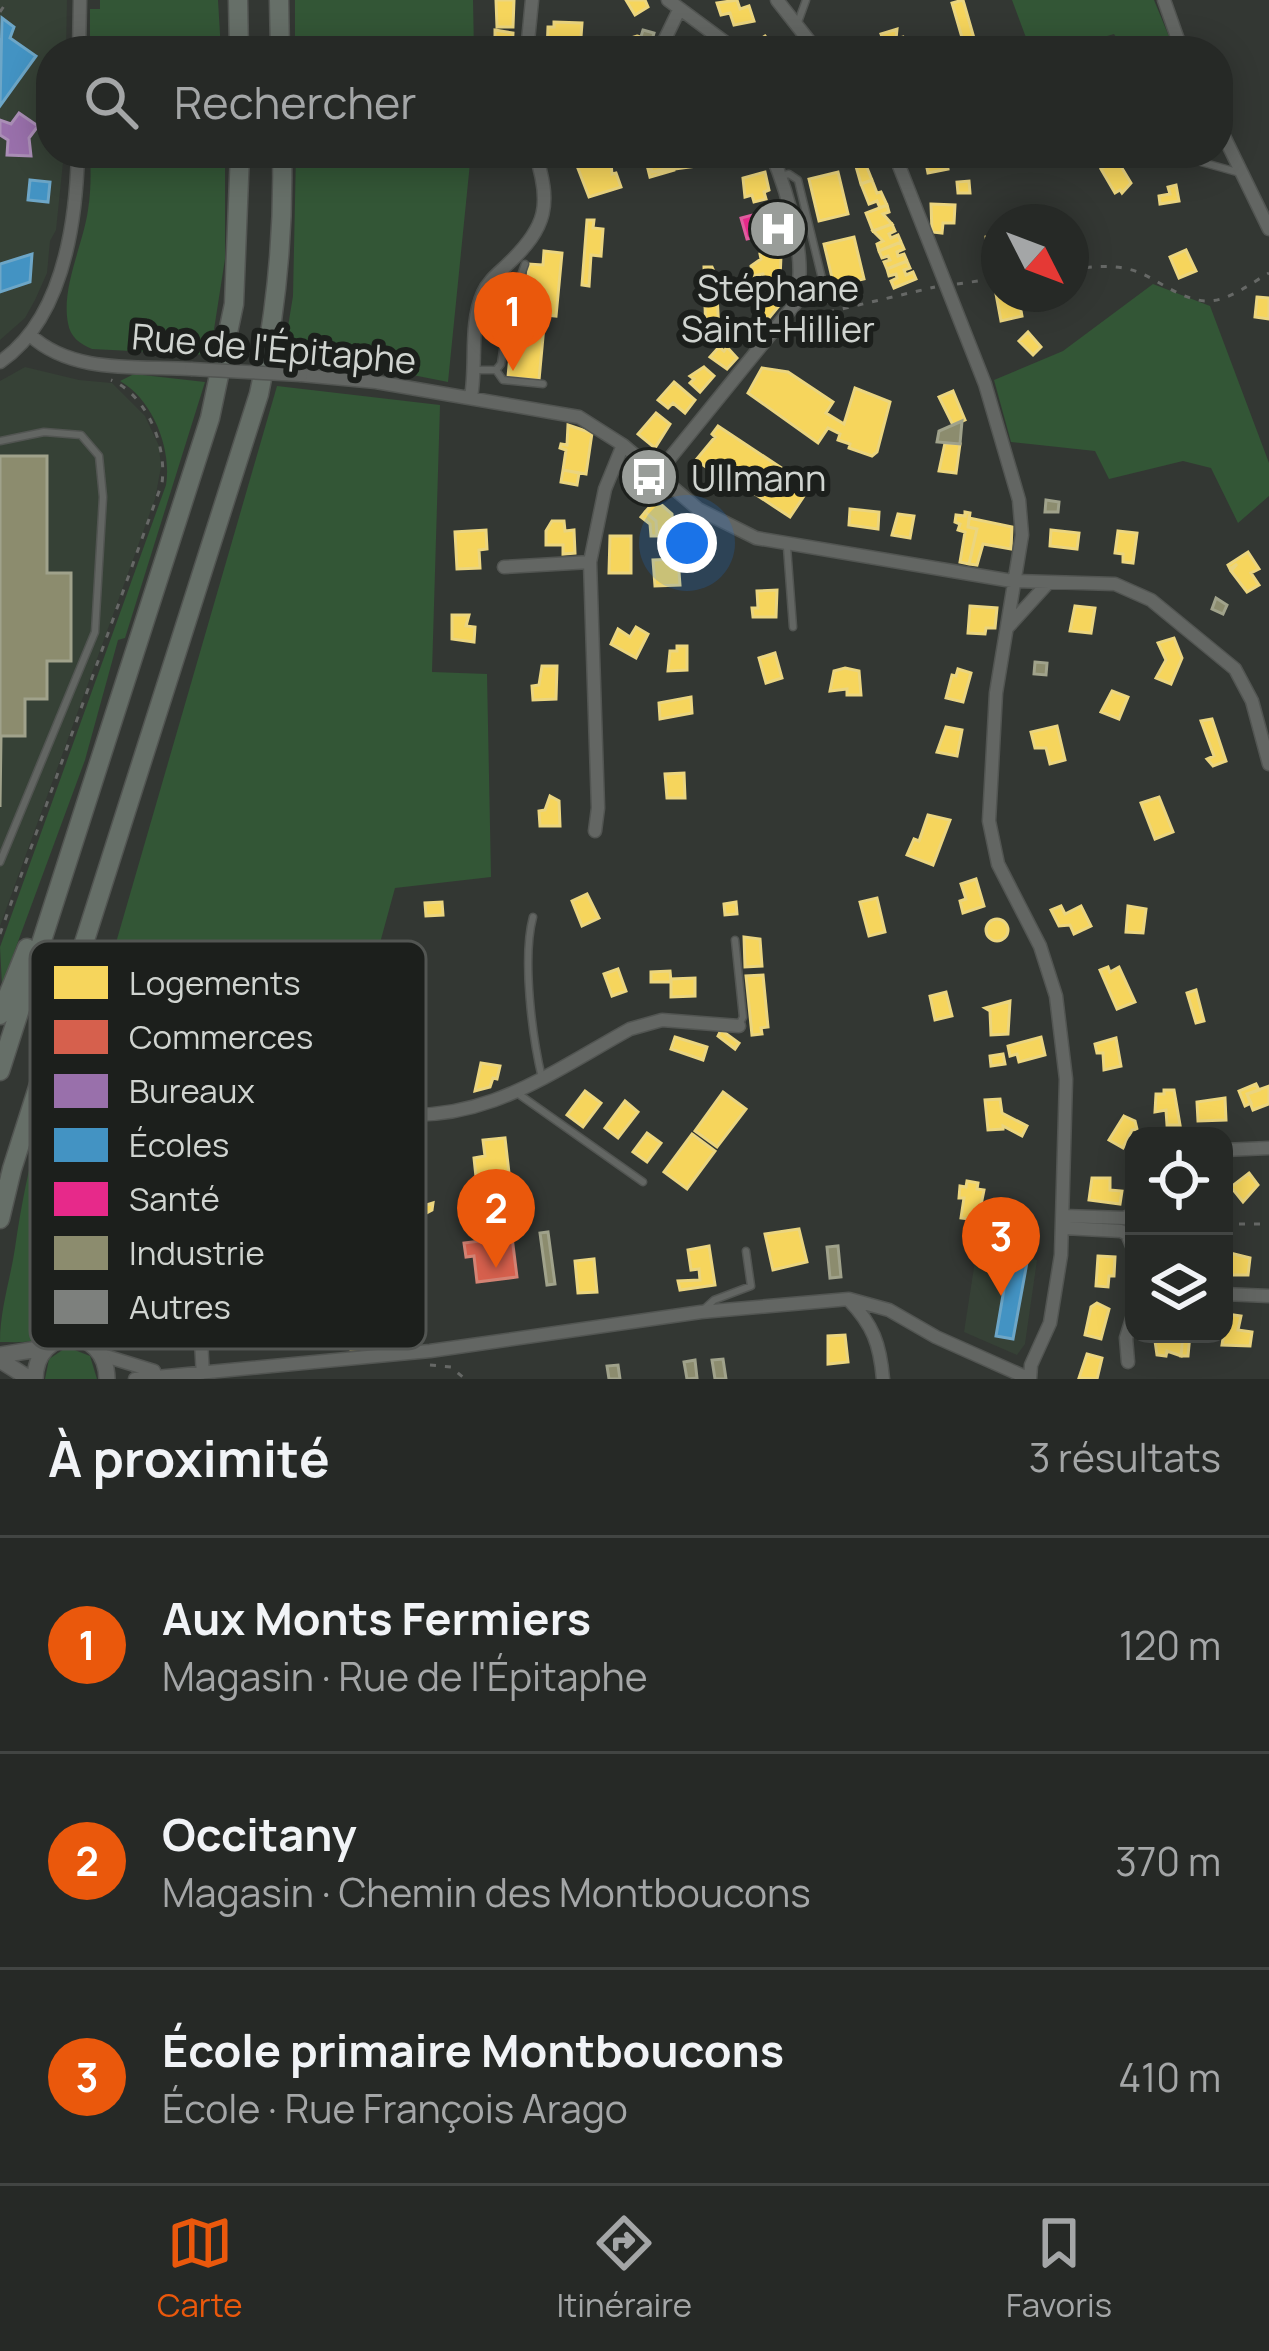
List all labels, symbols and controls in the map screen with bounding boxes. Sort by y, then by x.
search box [36,36,1233,168]
icon: search [78,69,144,135]
text: Rechercher [174,71,417,133]
hospital icon: Stéphane Saint-Hillier [747,198,809,260]
north arrow [981,204,1089,312]
place label: Stéphane Saint-Hillier [681,263,875,353]
pin: 1 [474,272,552,371]
street label: Rue de l'Épitaphe [130,311,418,385]
bus stop icon: Ullmann [618,446,680,508]
place label: Ullmann [691,453,826,502]
your location [657,513,717,573]
legend [30,941,426,1349]
text: Logements [129,960,301,1005]
text: Commerces [129,1014,313,1059]
text: Bureaux [129,1068,255,1113]
text: Écoles [129,1122,229,1167]
map controls [1125,1127,1233,1343]
button: locate [1125,1127,1233,1235]
pin: 2 [457,1169,535,1268]
text: Santé [129,1176,220,1221]
pin: 3 [962,1197,1040,1296]
text: Industrie [129,1230,265,1275]
button: layers [1125,1235,1233,1343]
text: Autres [129,1284,231,1329]
text: À proximité [48,1423,330,1492]
text: 3 résultats [1029,1430,1221,1484]
text: Aux Monts Fermiers [162,1587,591,1649]
text: 1 [78,1618,96,1672]
text: 120 m [1119,1618,1221,1672]
text: Magasin · Rue de l'Épitaphe [162,1649,647,1703]
text: Occitany [162,1803,357,1865]
text: 2 [75,1834,99,1888]
text: 370 m [1115,1834,1221,1888]
text: Magasin · Chemin des Montboucons [162,1865,811,1919]
text: École primaire Montboucons [162,2019,784,2081]
text: 3 [76,2050,98,2104]
text: 410 m [1118,2050,1221,2104]
text: École · Rue François Arago [162,2081,628,2135]
tab: Carte [157,2210,243,2327]
tab: Itinéraire [556,2210,692,2327]
tab: Favoris [1006,2210,1112,2327]

